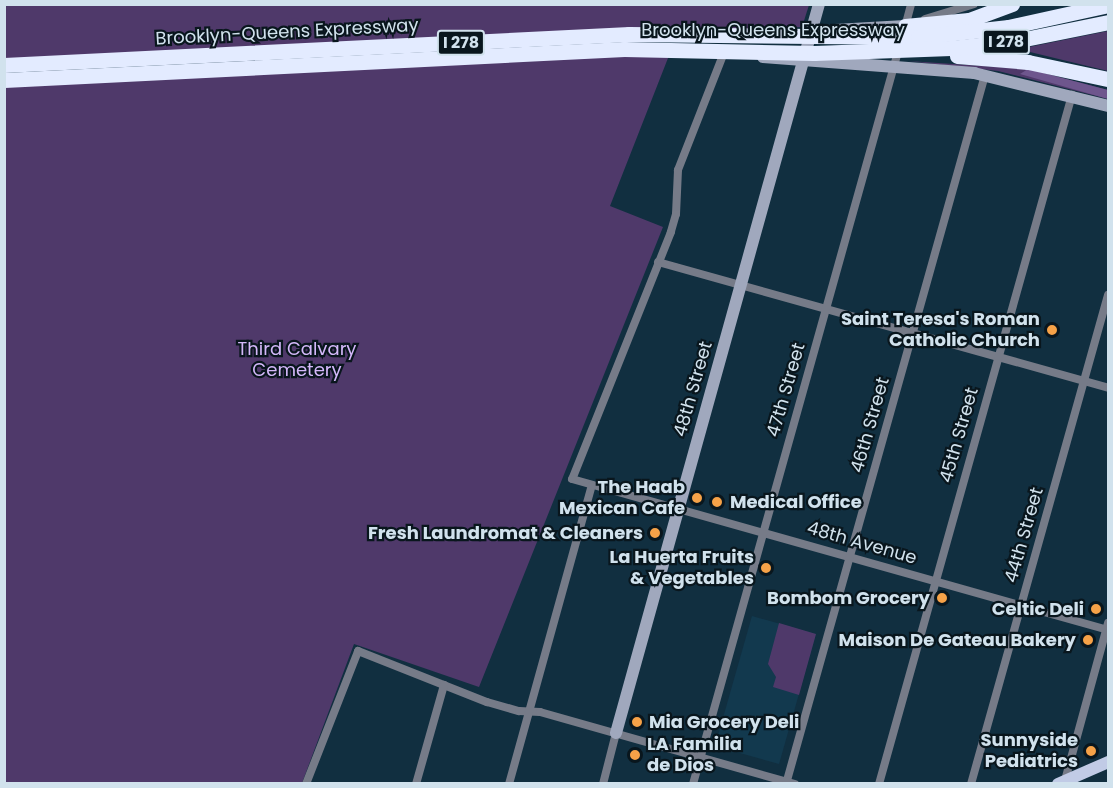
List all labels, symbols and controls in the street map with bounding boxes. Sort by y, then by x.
street label: Brooklyn-Queens Expressway [155,14,419,50]
street label: Brooklyn-Queens Expressway [641,19,905,41]
road number: I 278 [980,29,1032,55]
road number: I 278 [436,30,486,56]
place label: Saint Teresa's Roman Catholic Church [841,309,1040,352]
marker: Saint Teresa's Roman Catholic Church [1045,323,1059,337]
park label: Third Calvary Cemetery [238,339,356,382]
street label: 48th Street [669,339,717,439]
street label: 47th Street [762,341,810,439]
street label: 46th Street [846,375,894,475]
street label: 45th Street [935,385,983,485]
place label: The Haab Mexican Cafe [559,477,685,520]
street label: 44th Street [1000,485,1048,585]
marker: The Haab Mexican Cafe [690,491,704,505]
place label: Medical Office [730,491,862,513]
marker: Medical Office [708,493,726,511]
street label: 48th Avenue [805,517,919,569]
place label: Fresh Laundromat & Cleaners [368,522,643,544]
marker: Fresh Laundromat & Cleaners [648,526,662,540]
place label: La Huerta Fruits & Vegetables [610,547,754,590]
marker: La Huerta Fruits & Vegetables [759,561,773,575]
place label: Bombom Grocery [767,587,930,609]
marker: Bombom Grocery [935,591,949,605]
place label: Celtic Deli [992,598,1084,620]
marker: Celtic Deli [1089,602,1103,616]
place label: Maison De Gateau Bakery [839,629,1076,651]
marker: Maison De Gateau Bakery [1081,633,1095,647]
place label: Mia Grocery Deli [649,711,799,733]
marker: Mia Grocery Deli [630,715,644,729]
place label: Sunnyside Pediatrics [980,730,1078,772]
place label: LA Familia de Dios [647,734,742,777]
marker: Sunnyside Pediatrics [1082,742,1100,760]
marker: LA Familia de Dios [628,748,642,762]

